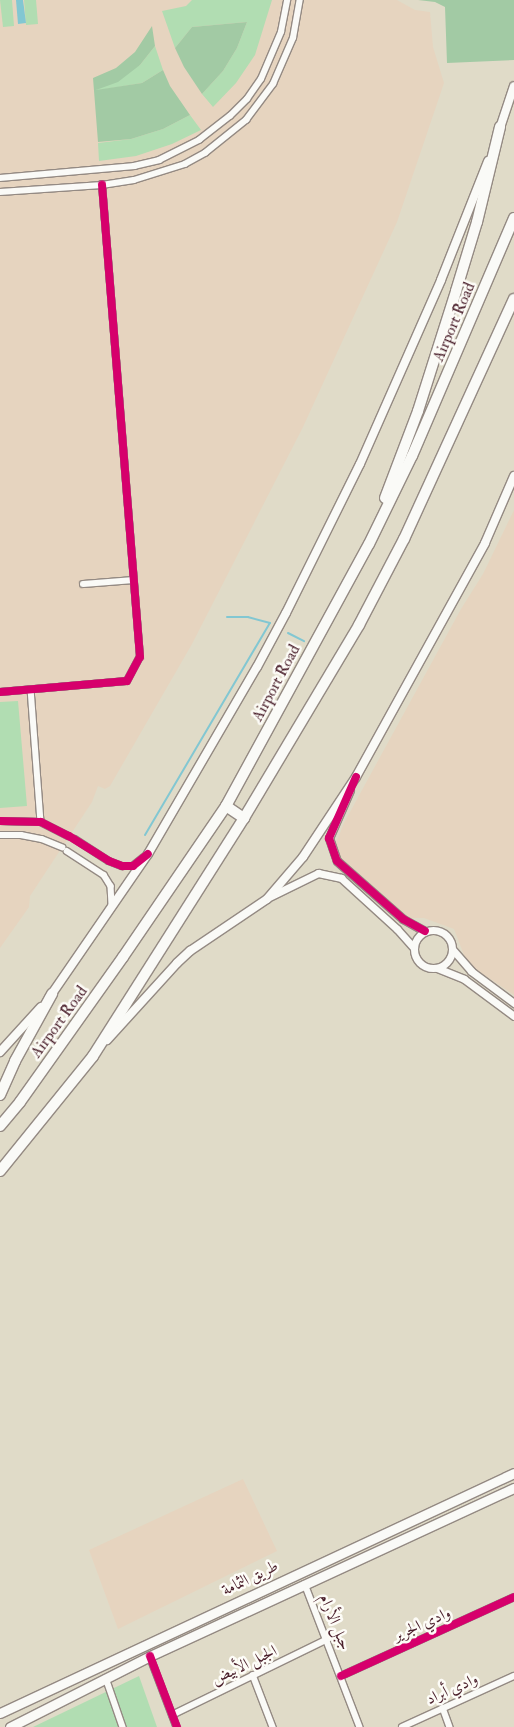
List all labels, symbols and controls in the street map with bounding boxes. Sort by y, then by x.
street label: Airport Road [429,280,479,364]
street label: Airport Road [248,641,304,725]
street label: Airport Road [27,982,91,1062]
street label: طريق الثمامة [219,1556,281,1600]
street label: جبل الأرام [315,1591,355,1653]
street label: وادي الجرير [390,1603,454,1645]
street label: الجبل الأبيض [208,1641,280,1689]
street label: وادي أبراد [423,1669,481,1709]

